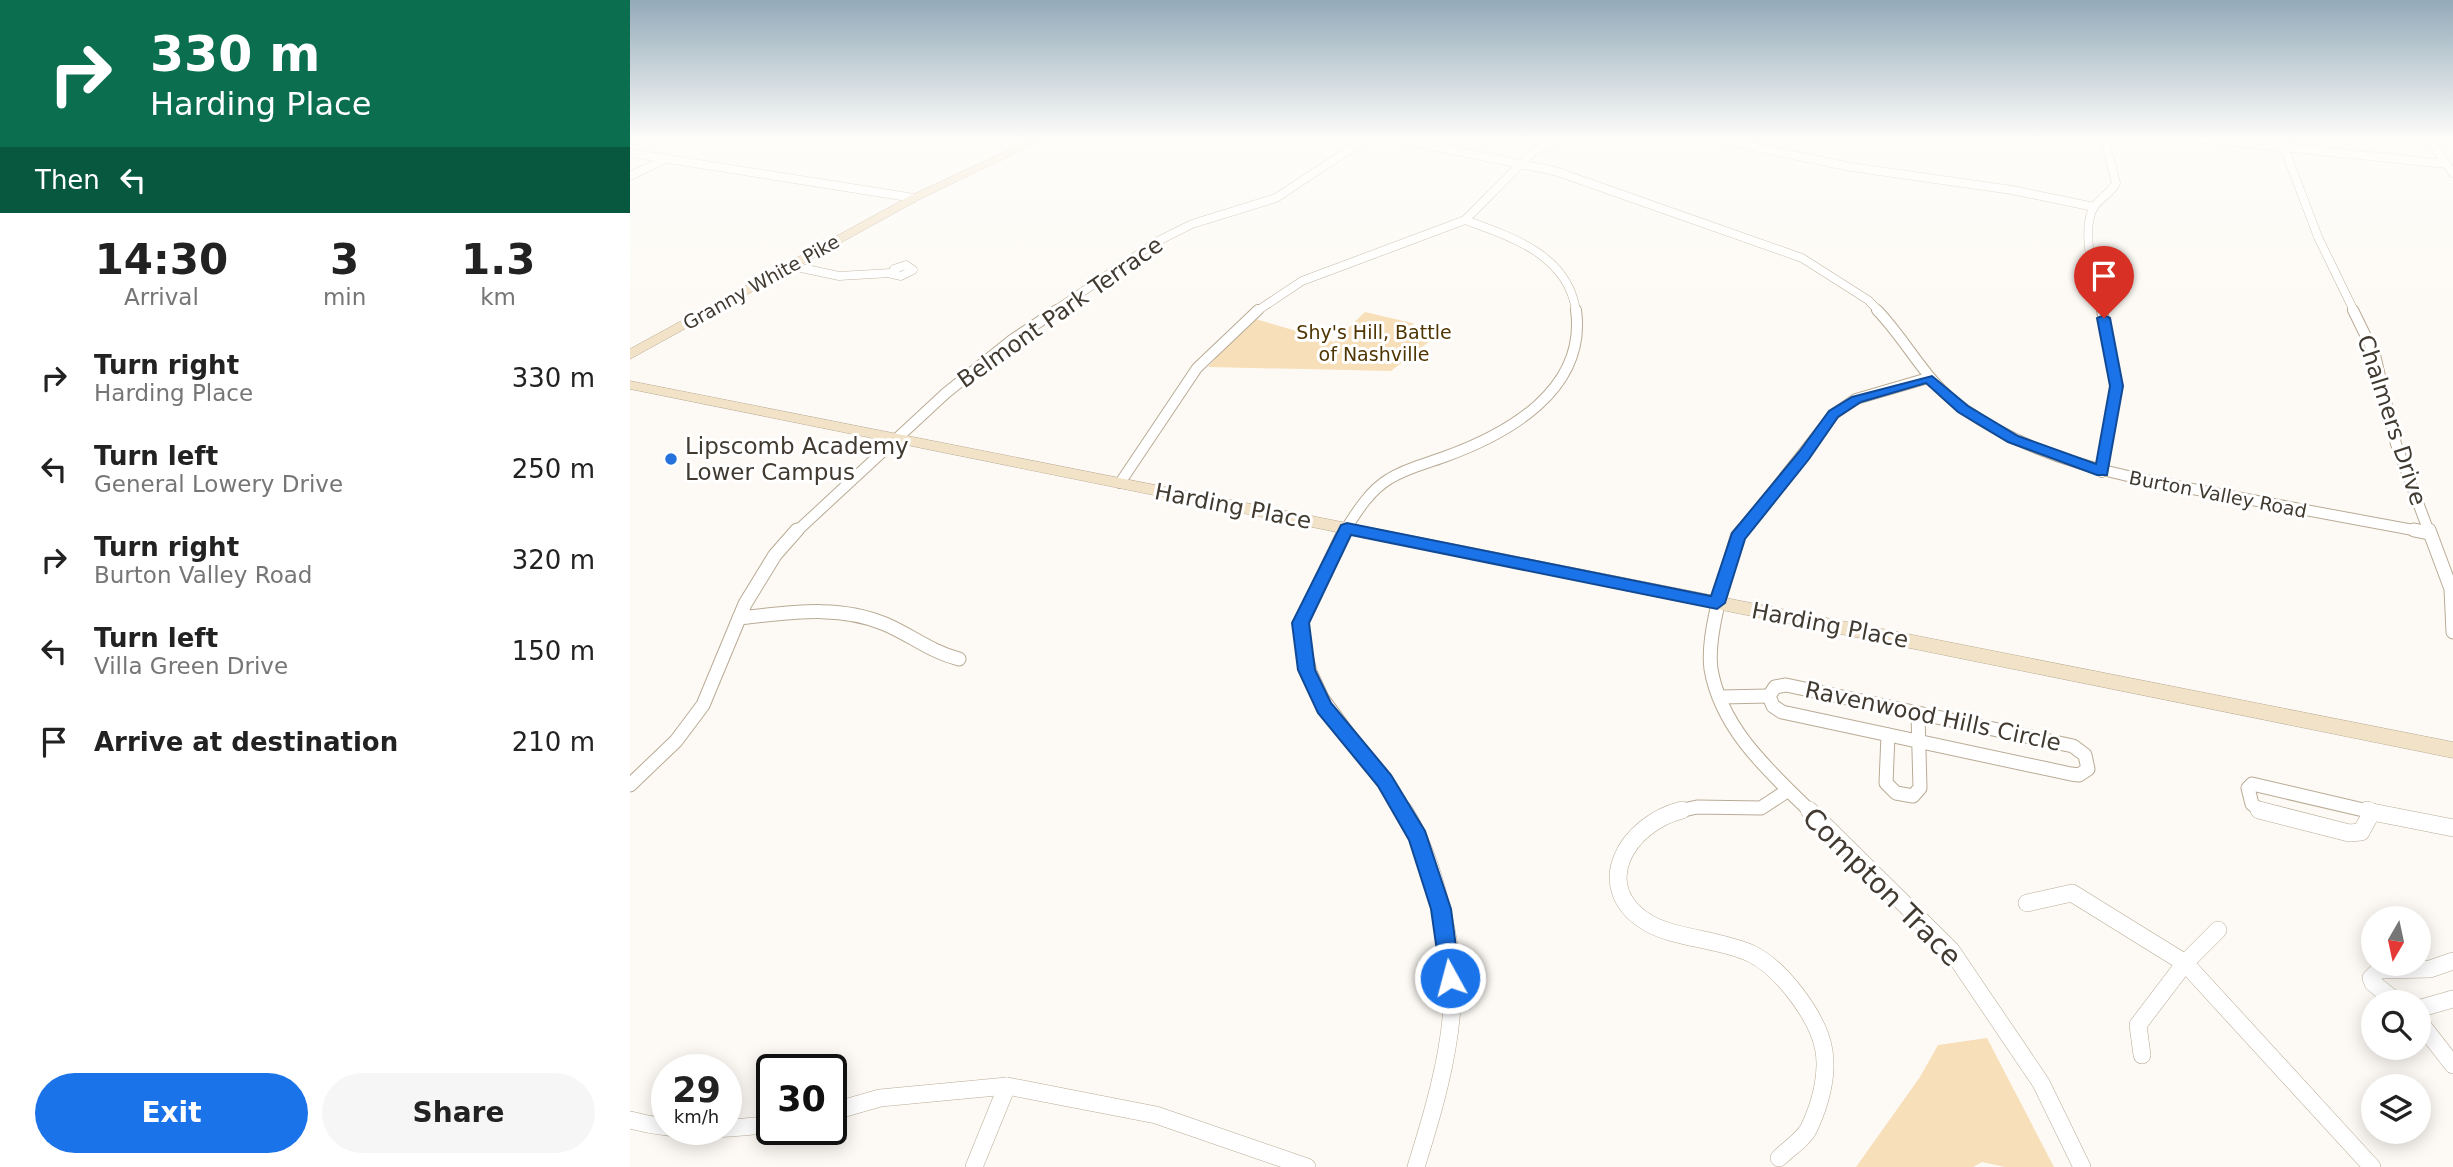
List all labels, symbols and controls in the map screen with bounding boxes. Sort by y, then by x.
text: 330 m [150,26,320,83]
icon: right [35,28,126,119]
text: Harding Place [150,85,371,123]
icon: left [114,161,152,199]
text: Then [35,165,100,195]
street label: Granny White Pike [679,230,843,334]
street label: Belmont Park Terrace [952,231,1168,393]
text: 14:30 [95,235,228,284]
text: 3 [330,235,359,284]
text: 1.3 [461,235,535,284]
pin [2074,246,2134,318]
icon: arrive [2085,257,2123,295]
text: Arrival [124,284,199,310]
text: min [323,284,366,310]
text: km [480,284,516,310]
park label: Shy's Hill, Battle of Nashville [1296,321,1452,365]
street label: Chalmers Drive [2352,331,2432,509]
text: Turn right [94,350,239,380]
icon: right [35,359,73,397]
text: 330 m [512,363,595,393]
text: Harding Place [94,380,253,406]
place label: Lipscomb Academy Lower Campus [685,433,909,485]
text: Turn left [94,441,218,471]
icon: left [35,450,73,488]
marker: Lipscomb Academy Lower Campus [663,451,679,467]
text: 250 m [512,454,595,484]
street label: Burton Valley Road [2127,466,2309,522]
text: General Lowery Drive [94,471,343,497]
street label: Harding Place [1152,478,1314,534]
text: Turn right [94,532,239,562]
icon: right [35,541,73,579]
text: 320 m [512,545,595,575]
text: Burton Valley Road [94,562,312,588]
street label: Harding Place [1749,597,1911,653]
text: Turn left [94,623,218,653]
icon: left [35,632,73,670]
text: 150 m [512,636,595,666]
text: Villa Green Drive [94,653,288,679]
street label: Ravenwood Hills Circle [1803,676,2063,756]
icon: arrive [35,723,73,761]
text: Arrive at destination [94,727,398,757]
text: 210 m [512,727,595,757]
street label: Compton Trace [1796,801,1968,973]
north arrow [2361,906,2431,976]
map controls [2361,906,2431,1144]
position arrow [1413,941,1487,1015]
button: search [2361,990,2431,1060]
speed limit sign: 30 [756,1054,847,1145]
text: 29 [672,1070,721,1110]
button: Exit [35,1073,308,1153]
button: Share [322,1073,595,1153]
button: layers [2361,1074,2431,1144]
text: km/h [674,1106,719,1127]

